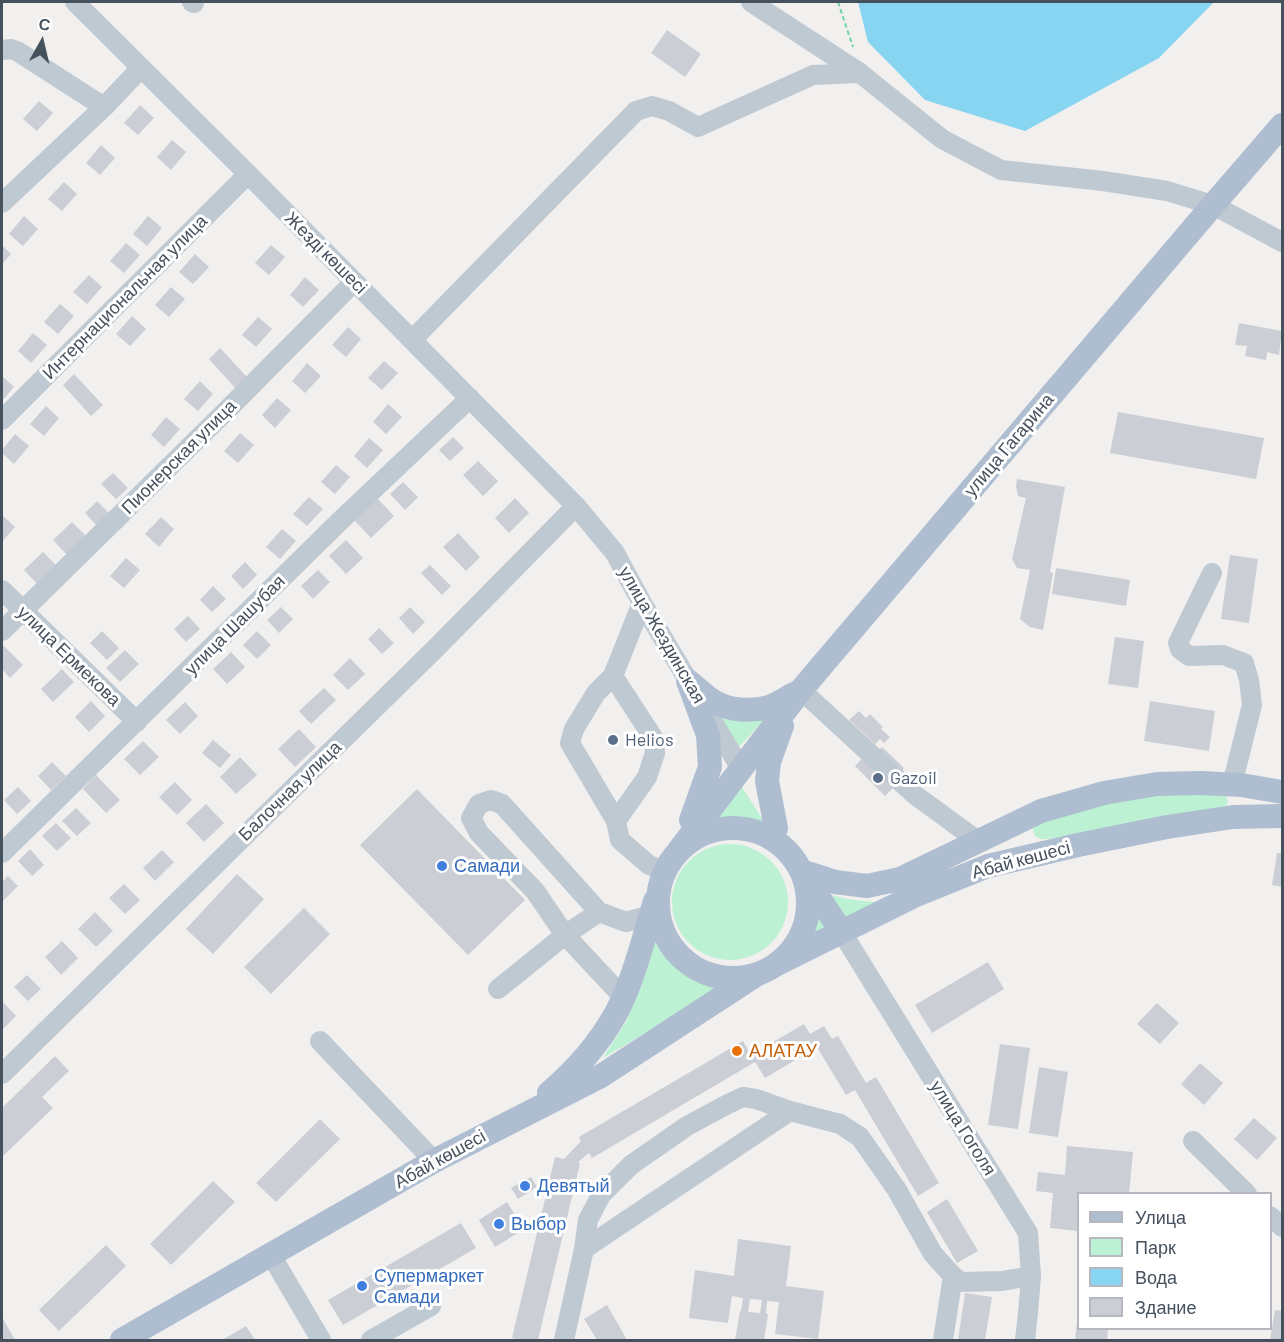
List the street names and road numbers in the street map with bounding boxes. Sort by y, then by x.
street label: Жезді көшесі [280,207,372,299]
street label: Интернациональная улица [38,210,212,384]
street label: улица Гагарина [960,389,1058,501]
street label: Пионерская улица [117,395,241,519]
street label: улица Жездинская [614,563,710,707]
street label: улица Шашубая [180,570,290,680]
street label: улица Ермекова [13,601,125,711]
street label: Балочная улица [234,737,346,845]
street label: Абай көшесі [969,837,1073,883]
street label: улица Гоголя [925,1077,1001,1179]
street label: Абай көшесі [391,1125,489,1193]

